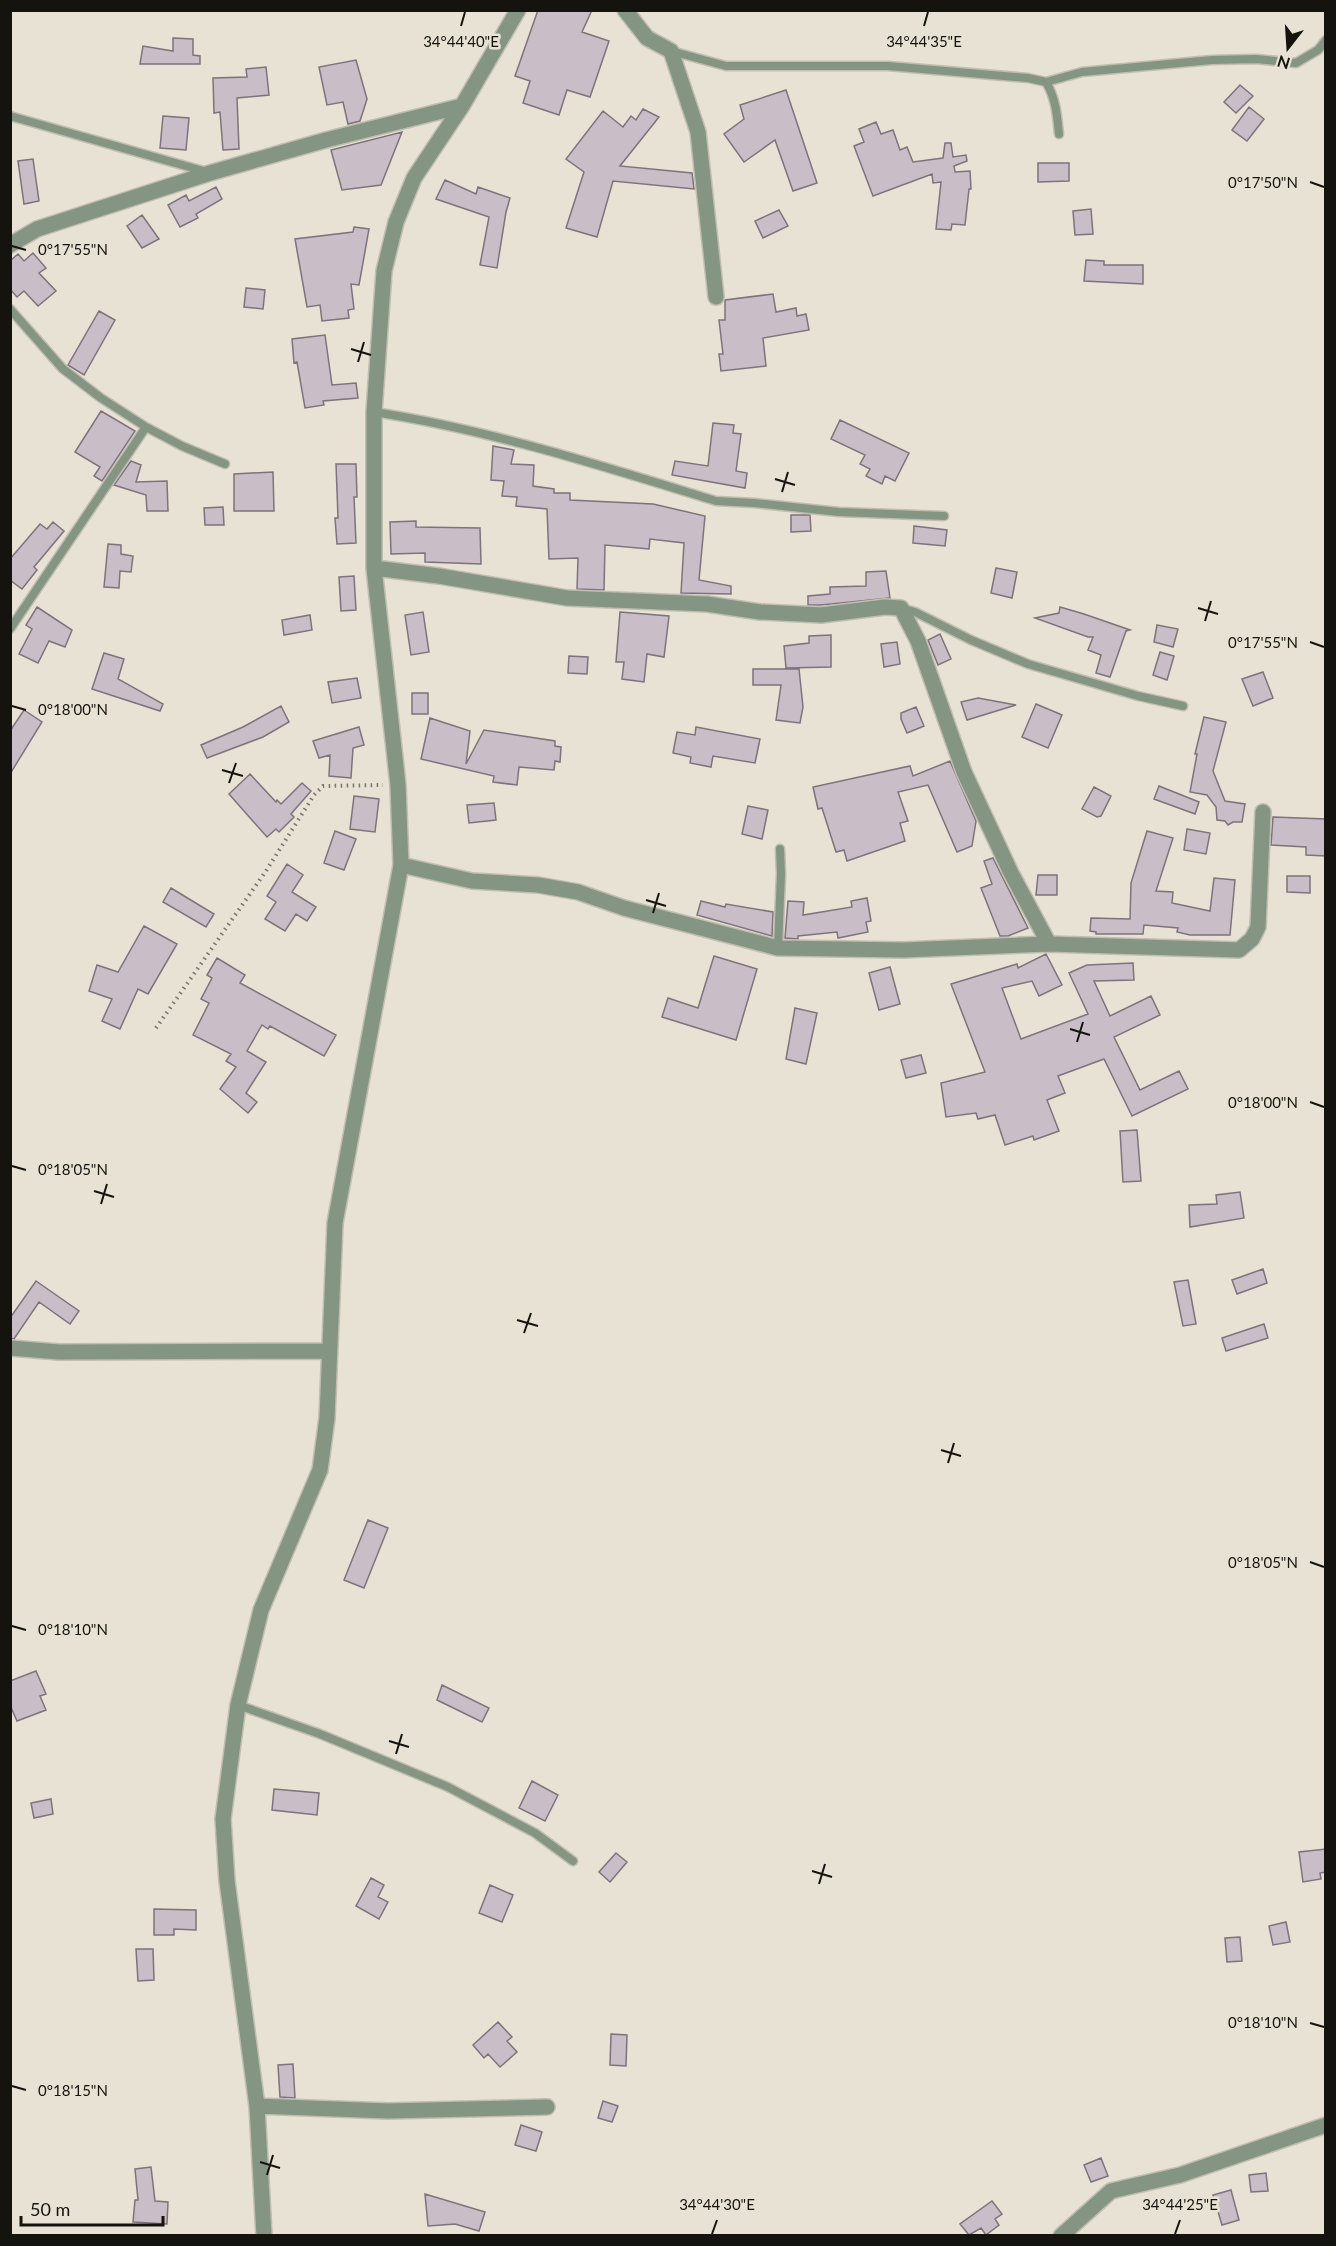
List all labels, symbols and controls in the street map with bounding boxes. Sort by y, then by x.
north arrow [1258,18,1318,78]
text: 34°44'40"E [423,32,499,50]
text: 34°44'35"E [886,32,962,50]
text: N [1275,52,1292,74]
text: 0°17'50"N [1228,173,1298,191]
text: 0°17'55"N [38,240,108,258]
text: 0°17'55"N [1228,633,1298,651]
text: 0°18'00"N [38,700,108,718]
text: 0°18'00"N [1228,1093,1298,1111]
text: 0°18'05"N [38,1160,108,1178]
text: 0°18'05"N [1228,1553,1298,1571]
text: 0°18'10"N [38,1620,108,1638]
text: 0°18'10"N [1228,2013,1298,2031]
text: 0°18'15"N [38,2081,108,2099]
scale bar [21,2189,164,2227]
text: 34°44'30"E [679,2195,755,2213]
text: 34°44'25"E [1142,2195,1218,2213]
text: 50 m [30,2198,70,2220]

